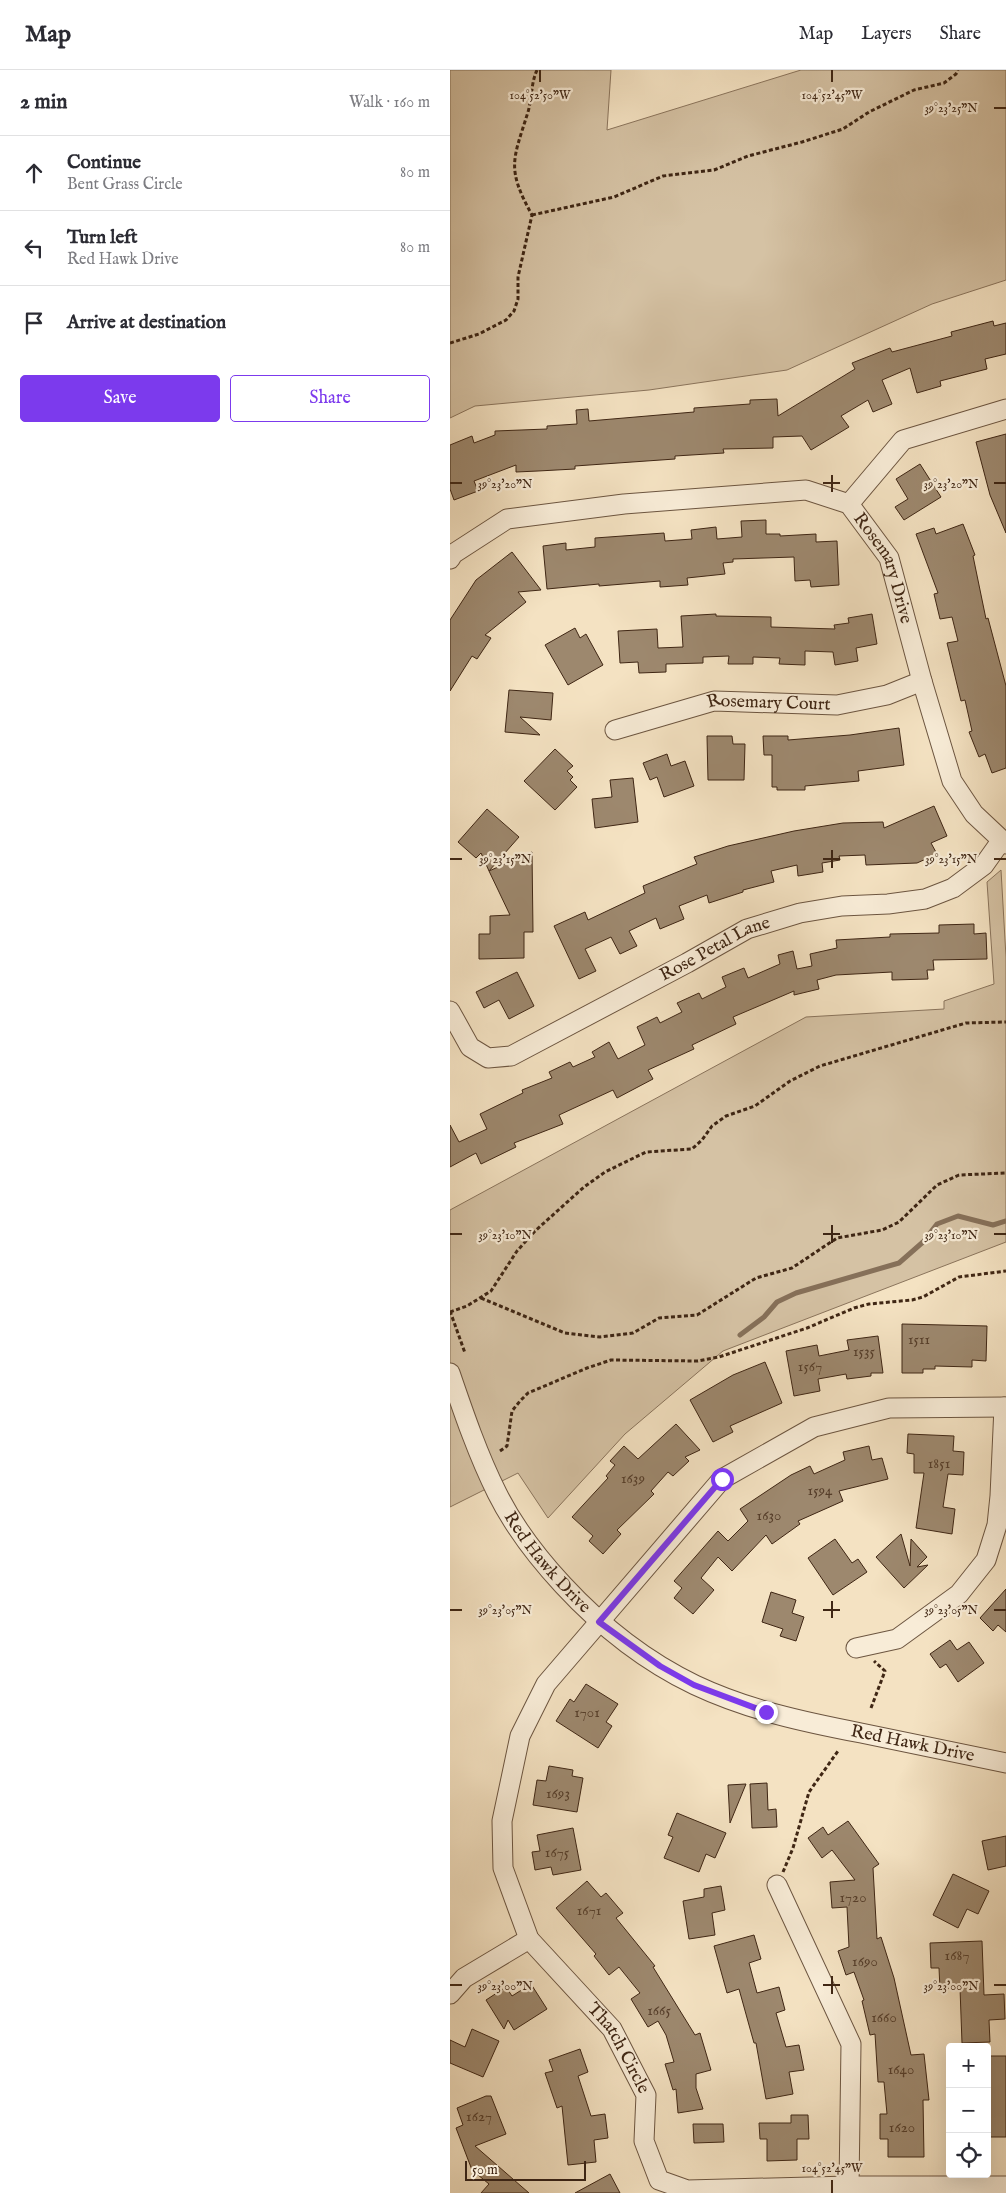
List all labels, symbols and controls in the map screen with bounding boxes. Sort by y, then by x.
text: Map [25,19,71,50]
text: Map [799,23,833,46]
text: Layers [861,23,912,46]
text: Share [940,23,981,46]
text: 104°52'50"W [510,88,571,103]
text: 104°52'45"W [802,88,863,103]
text: 2 min [20,89,67,116]
text: Walk · 160 m [349,93,430,113]
text: 39°23'25"N [924,101,978,116]
text: Continue [67,151,141,175]
icon: ahead [20,159,48,187]
text: 80 m [400,163,430,183]
text: Bent Grass Circle [67,175,183,195]
text: Turn left [67,226,138,250]
icon: left [20,234,48,262]
text: 80 m [400,238,430,258]
text: Red Hawk Drive [67,250,179,270]
icon: arrive [20,309,48,337]
text: Arrive at destination [67,311,226,335]
button: Save [20,375,220,422]
button: Share [230,375,430,422]
text: 39°23'20"N [478,477,533,492]
text: 39°23'20"N [924,477,979,492]
street label: Rosemary Drive [848,508,918,626]
street label: Rosemary Court [704,688,831,716]
text: 39°23'15"N [479,852,532,867]
text: 39°23'15"N [925,852,978,867]
street label: Rose Petal Lane [656,911,773,987]
text: 39°23'10"N [478,1228,532,1243]
text: 39°23'10"N [924,1228,978,1243]
house number: 1511 [908,1330,930,1349]
house number: 1535 [853,1342,876,1361]
house number: 1567 [798,1357,822,1376]
house number: 1851 [928,1454,950,1473]
route start [711,1468,734,1491]
house number: 1639 [621,1469,645,1488]
house number: 1594 [808,1481,833,1500]
house number: 1630 [757,1506,781,1525]
street label: Red Hawk Drive [498,1507,596,1618]
text: 39°23'05"N [478,1603,532,1618]
text: 39°23'05"N [924,1603,978,1618]
route end [755,1701,778,1724]
house number: 1701 [574,1703,600,1722]
street label: Red Hawk Drive [849,1720,976,1768]
house number: 1693 [546,1784,570,1803]
house number: 1675 [545,1843,570,1862]
house number: 1720 [839,1888,867,1907]
house number: 1671 [577,1901,601,1920]
house number: 1687 [945,1946,969,1965]
house number: 1690 [852,1952,878,1971]
text: 39°23'00"N [477,1979,533,1994]
text: 39°23'00"N [923,1979,979,1994]
street label: Thatch Circle [582,1998,655,2098]
house number: 1665 [647,2001,671,2020]
house number: 1660 [871,2008,897,2027]
map controls [946,2043,991,2178]
button: + [946,2043,991,2088]
house number: 1640 [888,2060,914,2079]
button: − [946,2088,991,2133]
house number: 1627 [466,2107,492,2126]
house number: 1620 [889,2118,915,2137]
button: locate [946,2133,991,2178]
scale bar [465,2158,586,2181]
text: 50 m [472,2161,498,2179]
text: 104°52'45"W [802,2161,863,2176]

